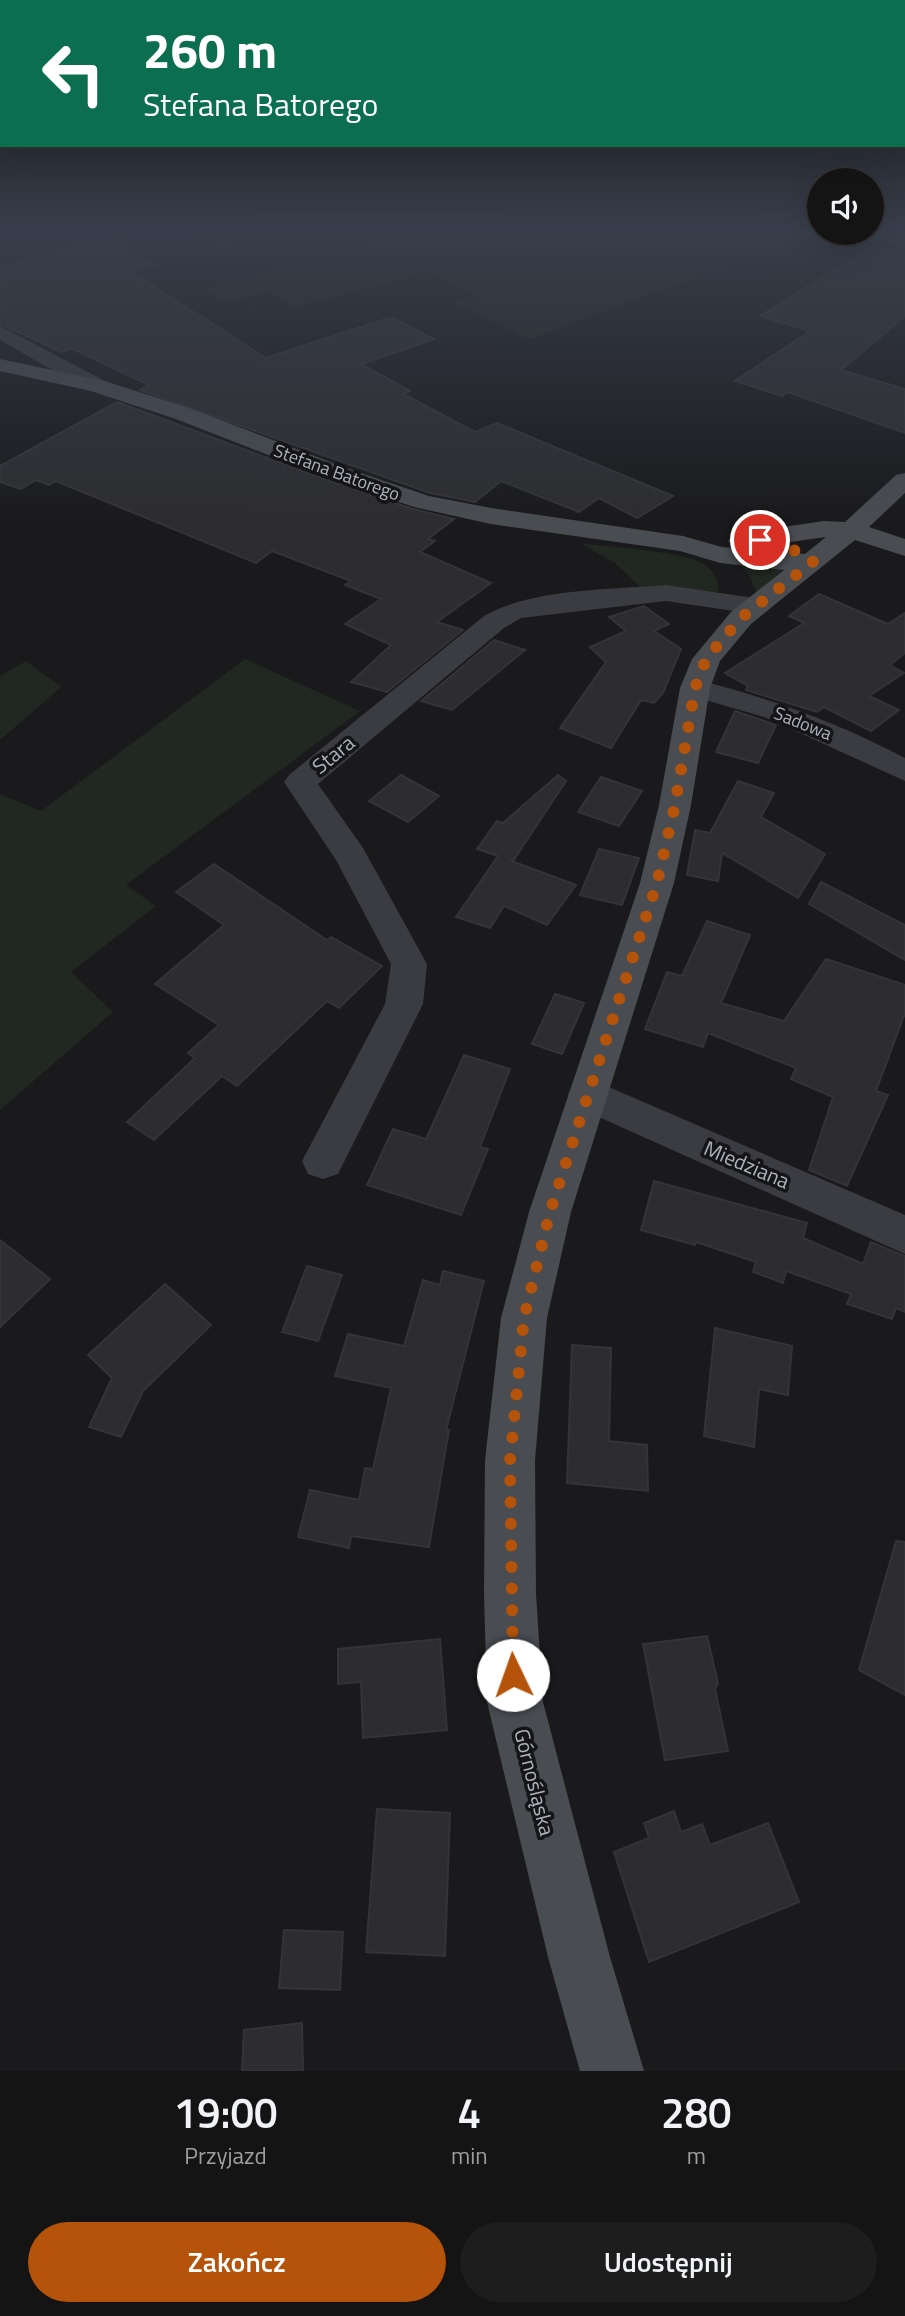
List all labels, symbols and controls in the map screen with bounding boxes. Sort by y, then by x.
text: 260 m [143,12,277,87]
icon: left [28,28,119,119]
text: Stefana Batorego [143,80,378,128]
map controls [807,168,884,245]
button: sound [807,168,884,245]
street label: Stefana Batorego [270,437,404,507]
pin [730,510,790,570]
icon: arrive [741,521,779,559]
street label: Sadowa [770,699,836,747]
street label: Stara [305,727,362,781]
street label: Miedziana [699,1132,795,1197]
position arrow [476,1638,550,1712]
street label: Górnośląska [506,1725,564,1839]
text: 19:00 [173,2080,278,2144]
text: 4 [458,2080,481,2144]
text: 280 [661,2080,732,2144]
text: Przyjazd [184,2138,267,2173]
text: min [451,2138,488,2173]
text: m [687,2138,706,2173]
button: Zakończ [28,2222,446,2302]
button: Udostępnij [460,2222,877,2302]

